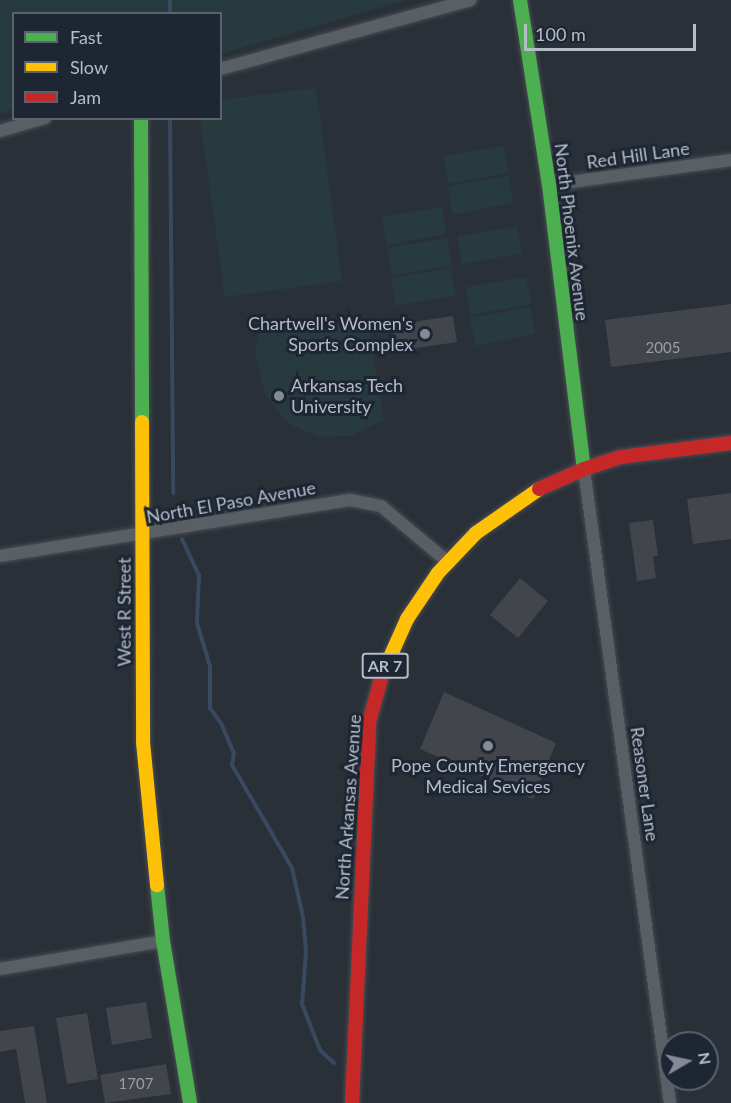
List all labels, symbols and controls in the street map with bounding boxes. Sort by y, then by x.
legend [12,12,222,120]
scale bar [527,12,700,50]
text: 100 m [535,23,586,45]
text: Fast [70,26,102,48]
text: Slow [70,56,108,78]
text: Jam [70,86,101,108]
street label: Red Hill Lane [585,137,691,173]
street label: North Phoenix Avenue [550,142,594,322]
place label: Chartwell's Women's Sports Complex [248,313,413,356]
marker: Chartwell's Women's Sports Complex [418,327,432,341]
house number: 2005 [646,339,680,357]
place label: Arkansas Tech University [291,375,404,418]
marker: Arkansas Tech University [272,389,286,403]
street label: North El Paso Avenue [144,476,318,528]
street label: West R Street [113,557,135,667]
road number: AR 7 [361,653,409,679]
street label: North Arkansas Avenue [331,713,365,901]
street label: Reasoner Lane [626,725,664,843]
marker: Pope County Emergency Medical Sevices [481,739,495,753]
place label: Pope County Emergency Medical Sevices [391,755,585,798]
north arrow [659,1031,719,1091]
text: N [695,1051,716,1066]
house number: 1707 [119,1075,153,1093]

